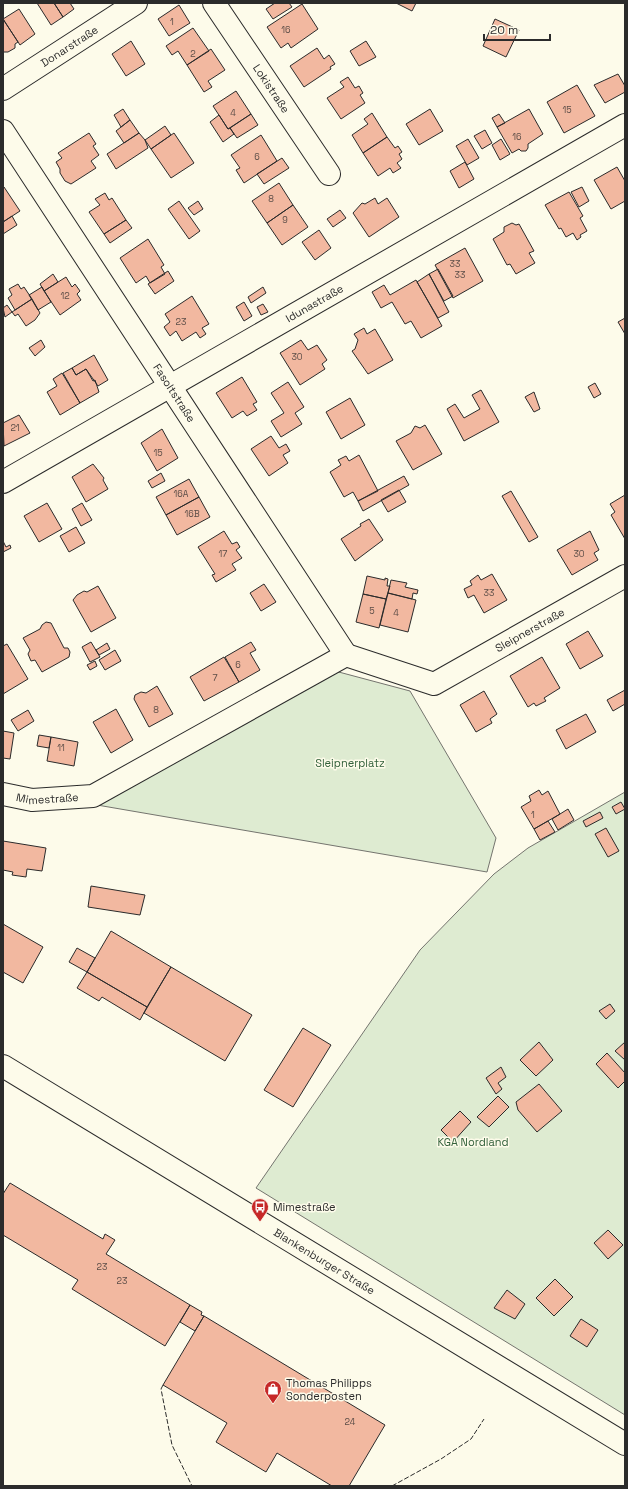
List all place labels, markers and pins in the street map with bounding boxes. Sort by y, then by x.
bus stop icon: Mimestraße [250,1197,270,1222]
place label: Mimestraße [273,1200,336,1214]
place label: Thomas Philipps Sonderposten [286,1376,372,1403]
shop icon: Thomas Philipps Sonderposten [263,1379,283,1404]

